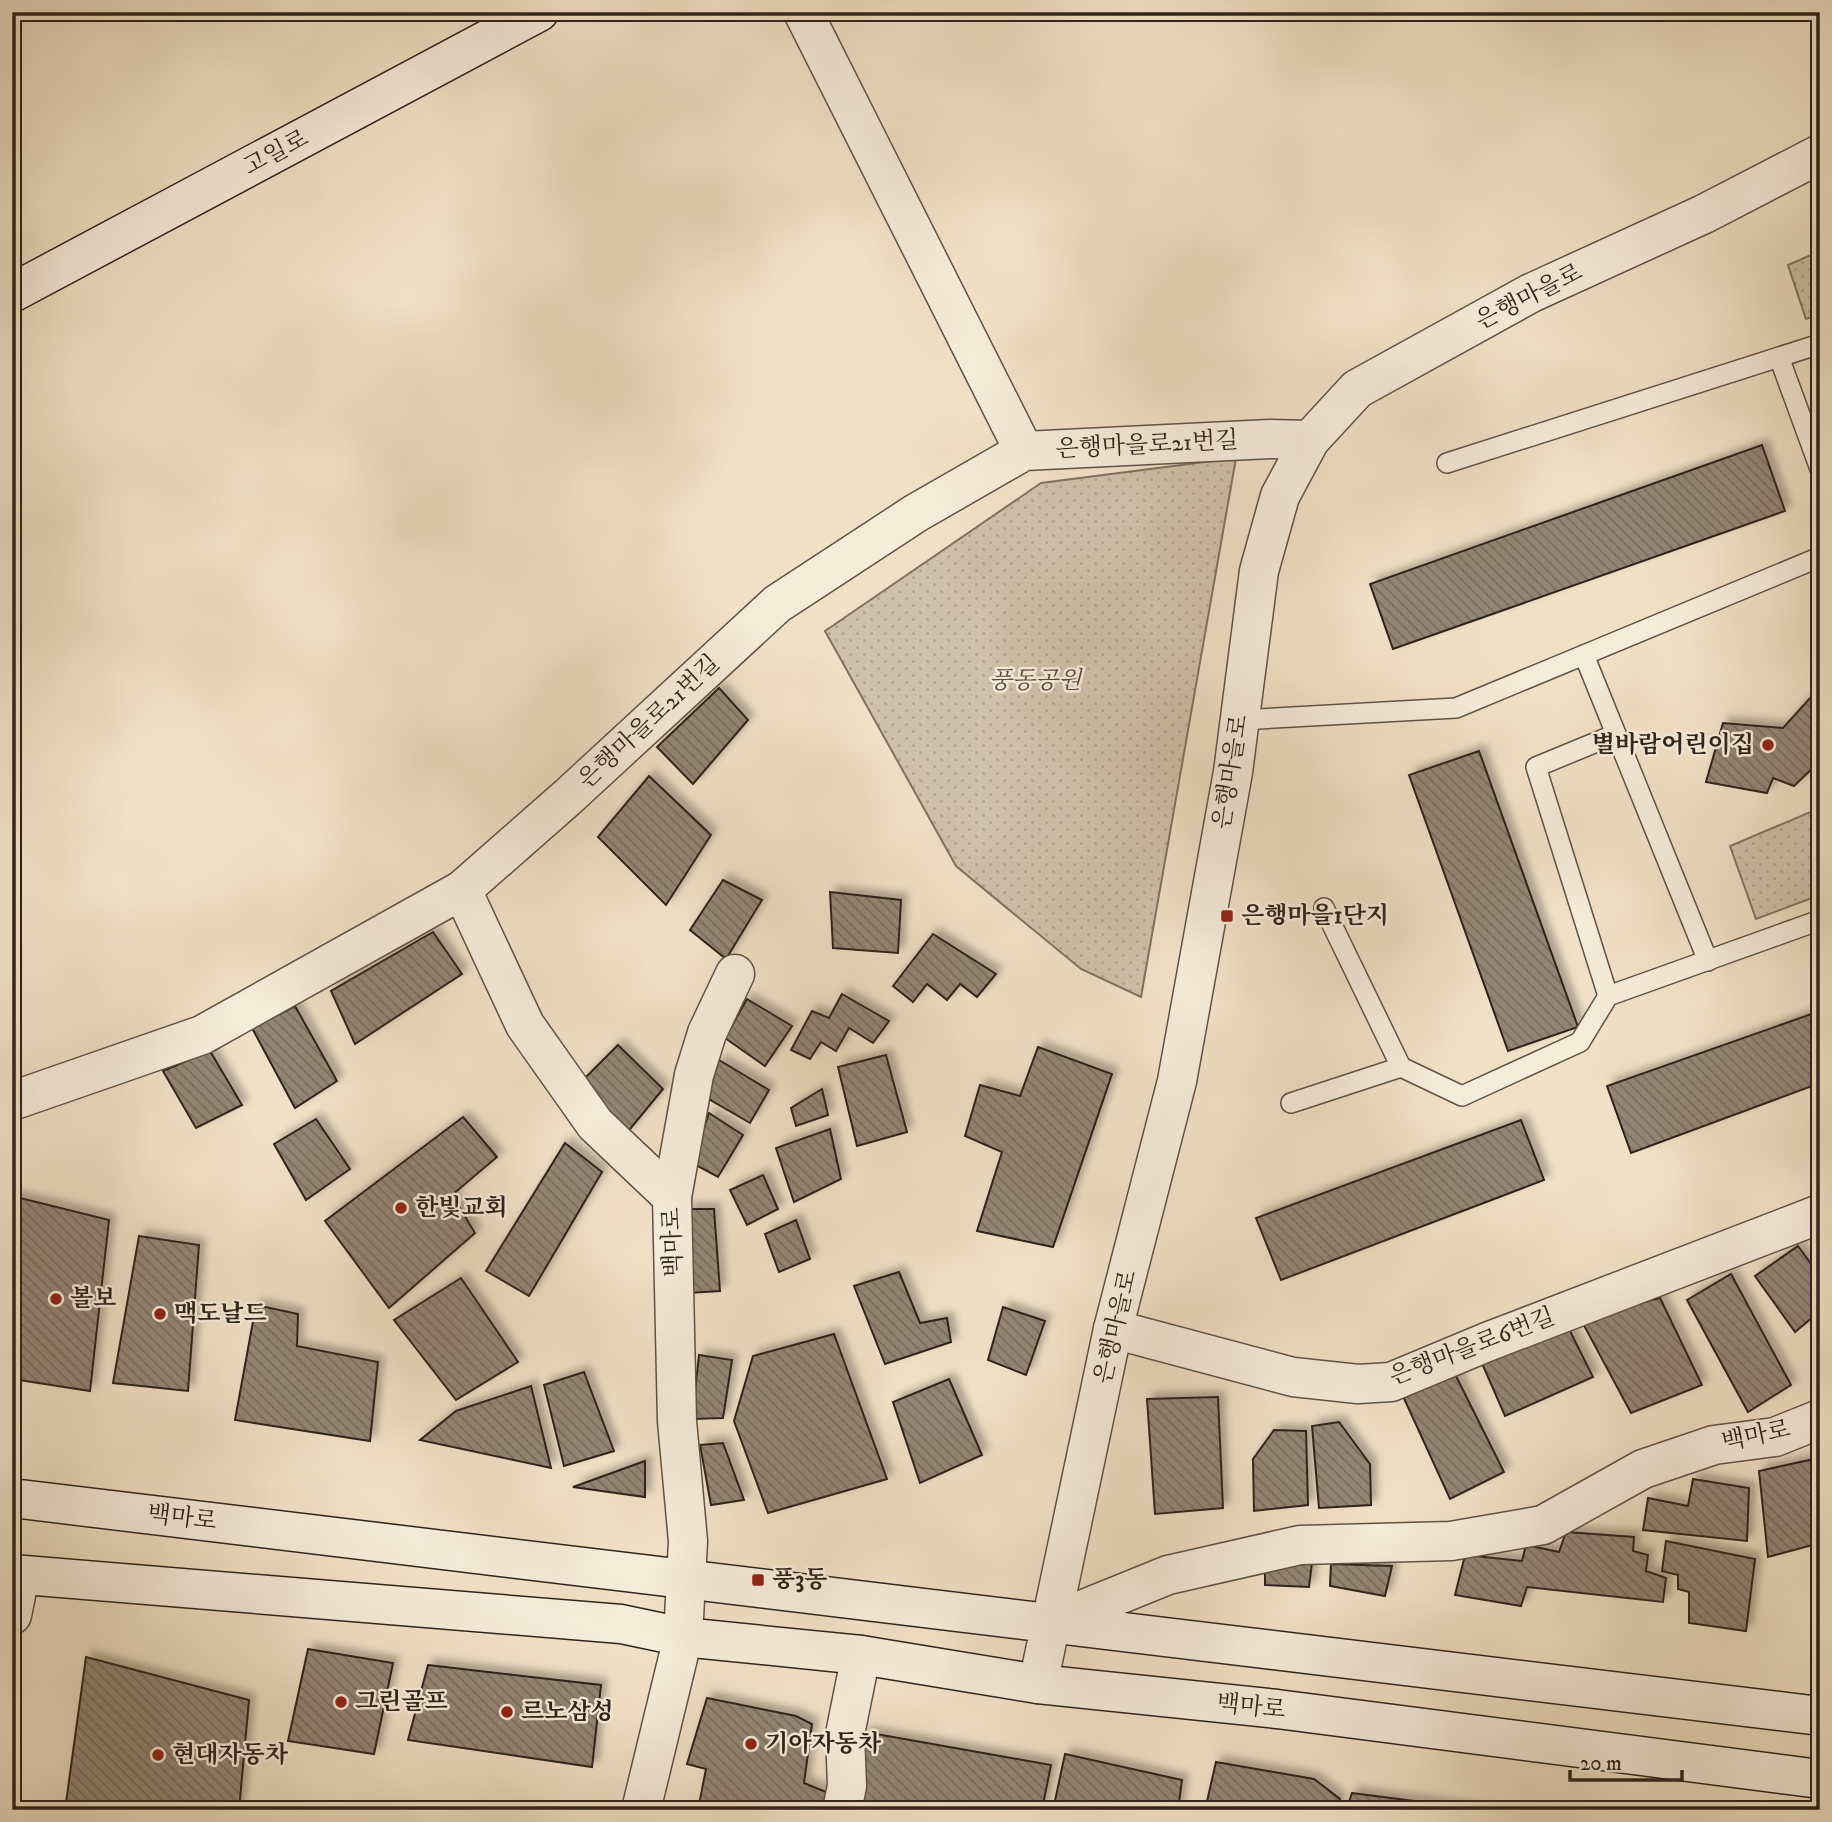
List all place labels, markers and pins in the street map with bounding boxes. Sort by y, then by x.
place label: 별바람어린이집 [1592,730,1754,760]
marker: 별바람어린이집 [1760,737,1776,753]
place label: 은행마을1단지 [1241,901,1389,931]
marker: 은행마을1단지 [1219,908,1235,924]
place label: 한빛교회 [415,1193,508,1223]
marker: 한빛교회 [393,1200,409,1216]
place label: 볼보 [70,1284,116,1314]
marker: 볼보 [48,1291,64,1307]
place label: 맥도날드 [174,1299,267,1329]
marker: 맥도날드 [152,1306,168,1322]
place label: 풍3동 [772,1565,827,1595]
marker: 풍3동 [750,1572,766,1588]
place label: 그린골프 [355,1687,448,1717]
marker: 그린골프 [333,1694,349,1710]
place label: 르노삼성 [521,1697,614,1727]
marker: 르노삼성 [499,1704,515,1720]
place label: 기아자동차 [765,1729,882,1759]
marker: 기아자동차 [743,1736,759,1752]
place label: 현대자동차 [172,1740,289,1770]
marker: 현대자동차 [150,1747,166,1763]

